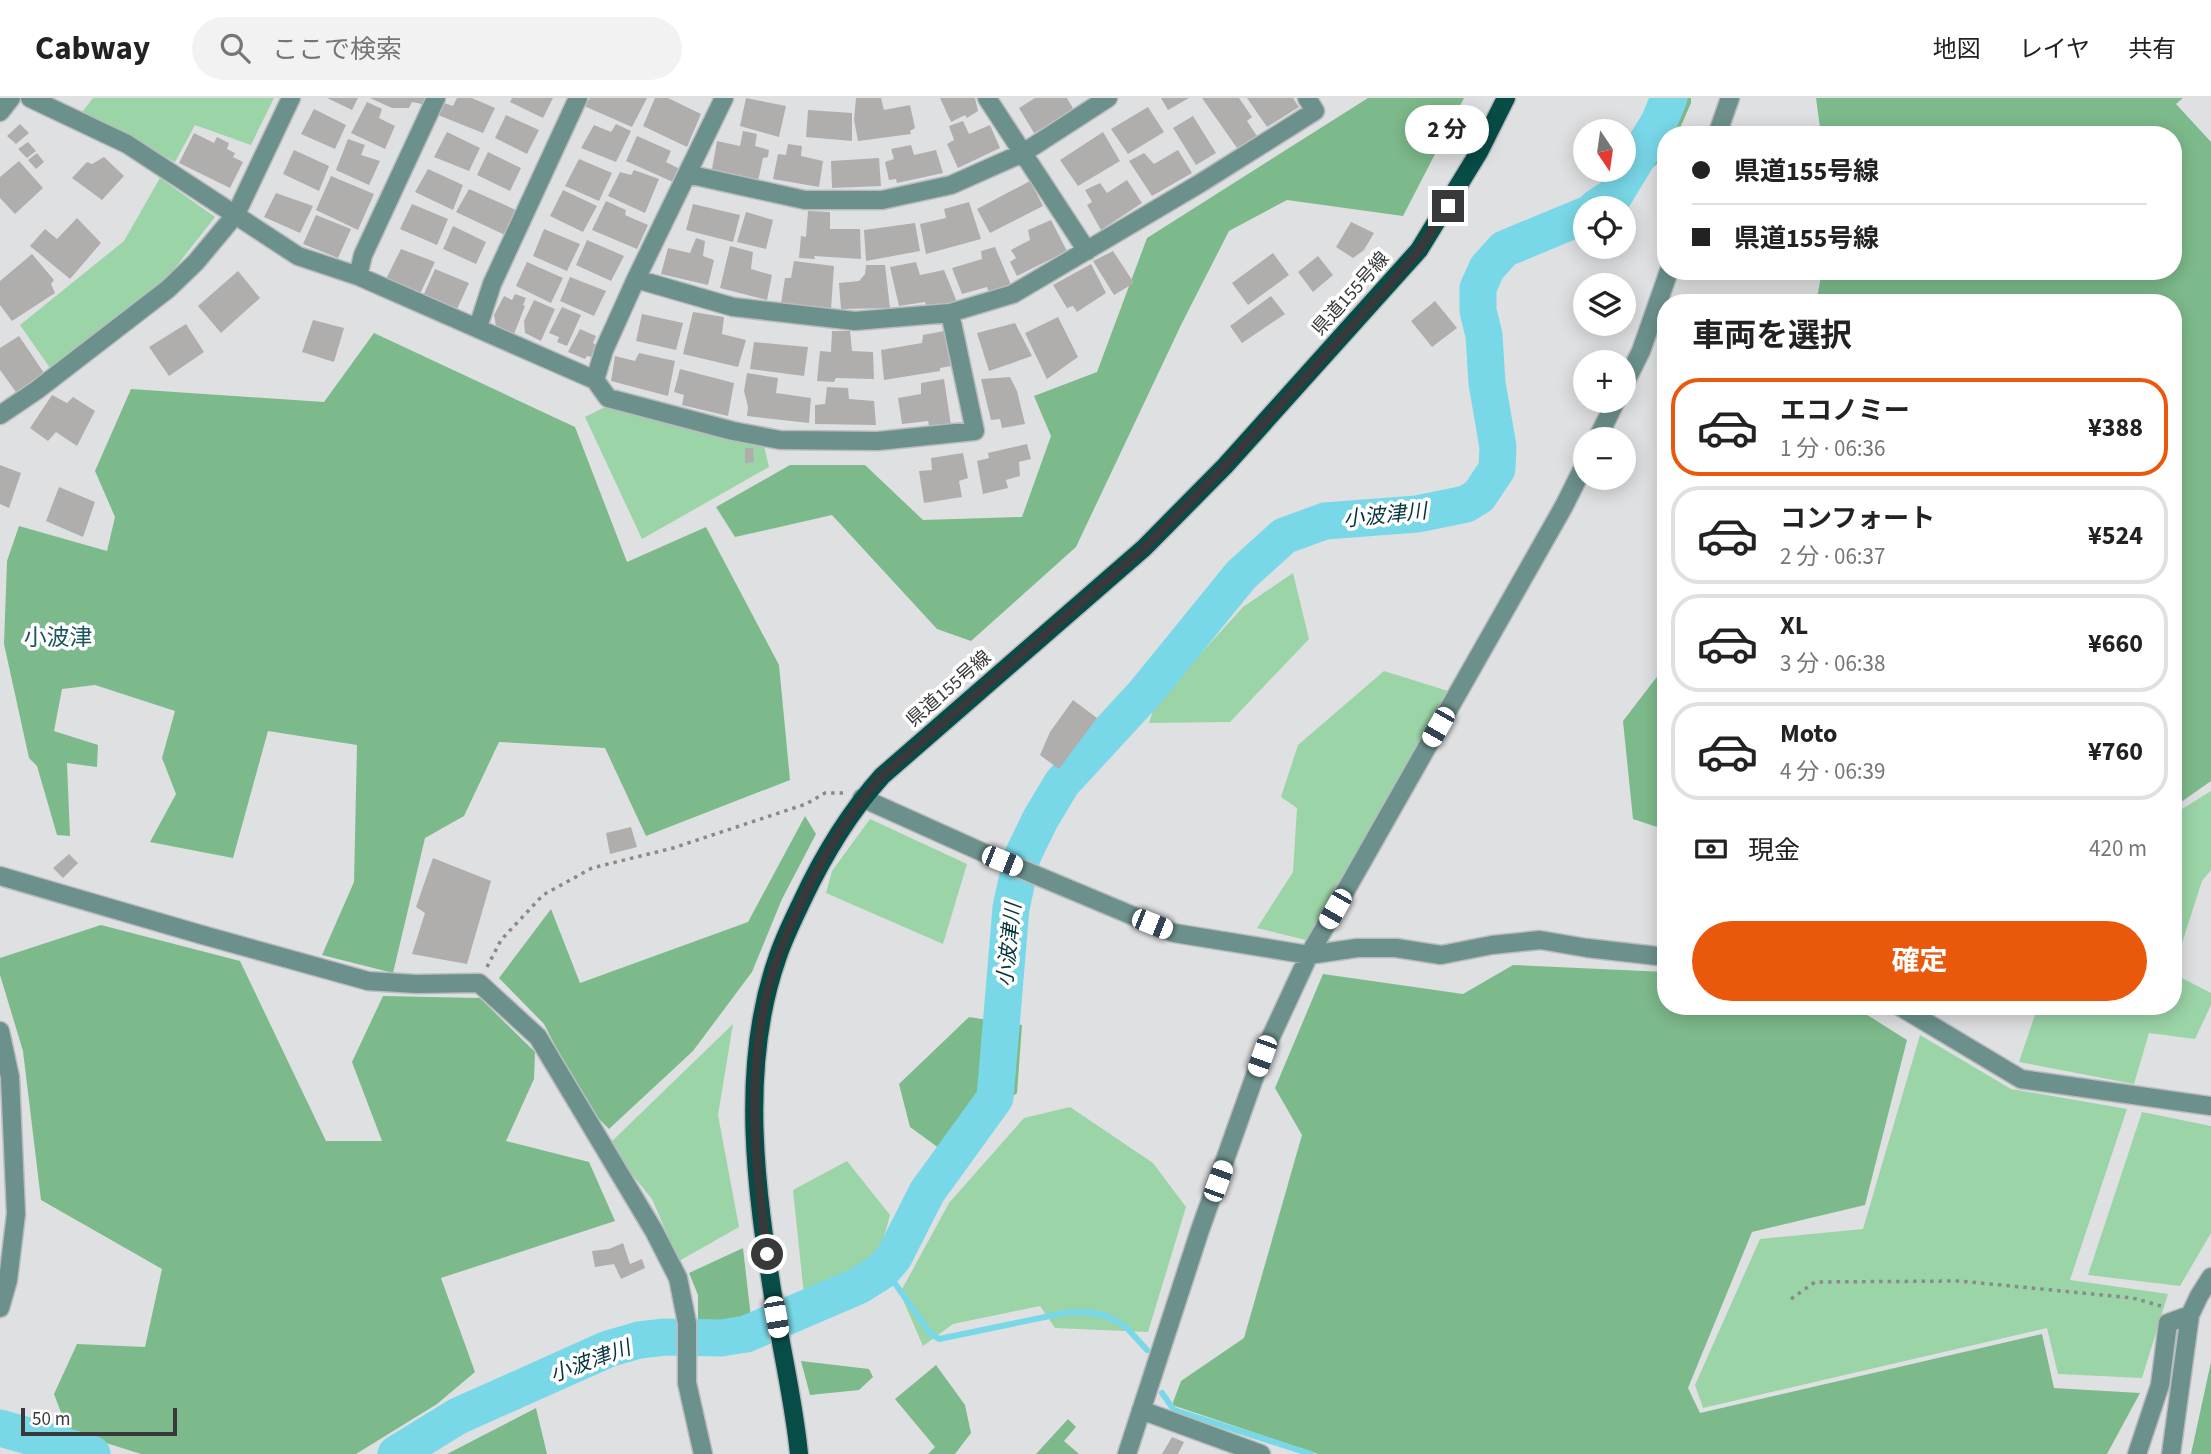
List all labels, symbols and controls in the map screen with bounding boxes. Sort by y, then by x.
search box [192,17,682,80]
text: Cabway [35,25,150,72]
icon: search [216,29,254,67]
text: ここで検索 [272,31,402,68]
text: 地図 [1933,32,1981,67]
text: レイヤ [2019,32,2090,67]
text: 共有 [2128,32,2176,67]
callout: 2 分 [1406,105,1490,154]
text: 2 分 [1427,113,1467,146]
north arrow [1573,119,1636,182]
map controls [1573,119,1636,490]
text: 県道155号線 [1734,153,1879,190]
route end [1432,190,1464,222]
button: locate [1573,196,1636,259]
text: 県道155号線 [1734,220,1879,257]
street label: 県道155号線 [1306,246,1396,342]
button: layers [1573,273,1636,336]
text: 車両を選択 [1692,313,1852,359]
button: + [1573,350,1636,413]
text: エコノミー [1780,392,1910,429]
icon: car [1696,396,1759,459]
text: ¥388 [2088,409,2143,446]
button: − [1573,427,1636,490]
text: 1 分 · 06:36 [1780,432,1885,465]
water label: 小波津川 [1342,495,1430,534]
text: コンフォート [1780,500,1935,537]
icon: car [1696,504,1759,567]
text: ¥524 [2088,517,2143,554]
text: 2 分 · 06:37 [1780,540,1885,573]
text: XL [1780,607,1808,644]
icon: car [1696,612,1759,675]
district label: 小波津 [24,621,93,654]
text: ¥660 [2088,625,2143,662]
street label: 県道155号線 [901,645,997,733]
text: 3 分 · 06:38 [1780,647,1885,680]
car [1419,704,1458,750]
text: Moto [1780,715,1837,752]
icon: car [1696,720,1759,783]
text: ¥760 [2088,733,2143,770]
text: 4 分 · 06:39 [1780,755,1885,788]
icon: cash [1692,830,1730,868]
text: 現金 [1748,832,1800,869]
text: 420 m [2089,832,2147,865]
car [979,843,1026,879]
car [1316,886,1355,932]
water label: 小波津川 [990,900,1029,988]
car [1129,906,1176,942]
button: 確定 [1692,921,2147,1001]
car [1245,1033,1280,1079]
car [1201,1158,1236,1204]
route start [751,1238,783,1270]
car [763,1294,790,1340]
water label: 小波津川 [545,1332,636,1389]
scale bar [21,1405,177,1437]
text: 50 m [32,1406,70,1433]

